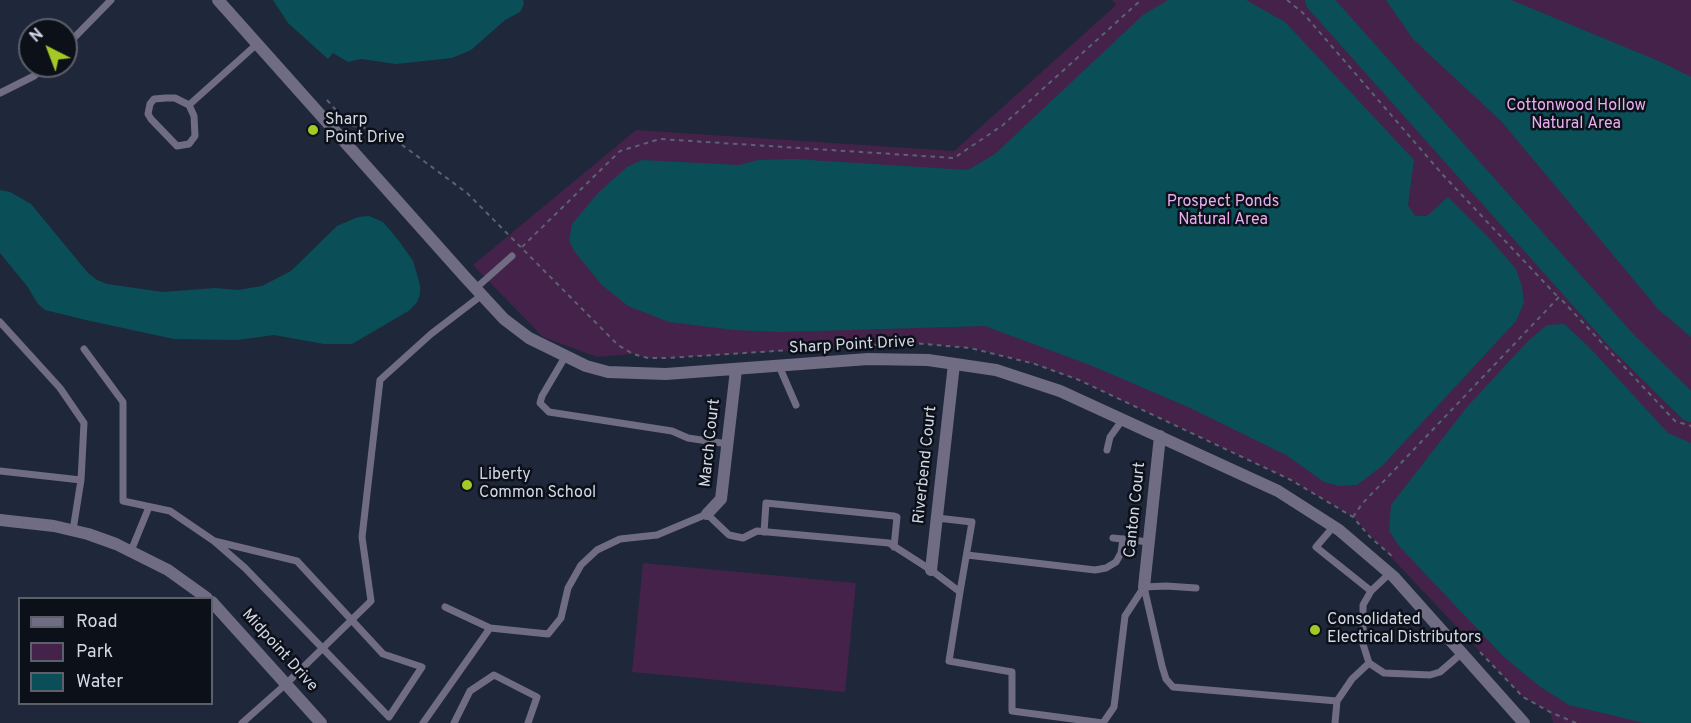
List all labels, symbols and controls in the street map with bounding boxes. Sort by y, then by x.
north arrow [18,18,78,78]
text: N [26,25,48,47]
park label: Cottonwood Hollow Natural Area [1506,97,1646,135]
place label: Sharp Point Drive [325,111,405,149]
marker: Sharp Point Drive [306,123,320,137]
park label: Prospect Ponds Natural Area [1167,193,1279,231]
street label: Sharp Point Drive [789,333,915,359]
street label: March Court [697,398,725,488]
street label: Riverbend Court [910,405,942,525]
street label: Canton Court [1121,461,1151,559]
place label: Liberty Common School [479,466,596,504]
marker: Liberty Common School [460,478,474,492]
legend [18,597,213,705]
street label: Midpoint Drive [237,606,321,696]
text: Road [76,611,118,634]
place label: Consolidated Electrical Distributors [1327,611,1482,649]
marker: Consolidated Electrical Distributors [1308,623,1322,637]
text: Park [76,641,113,664]
text: Water [76,671,123,694]

